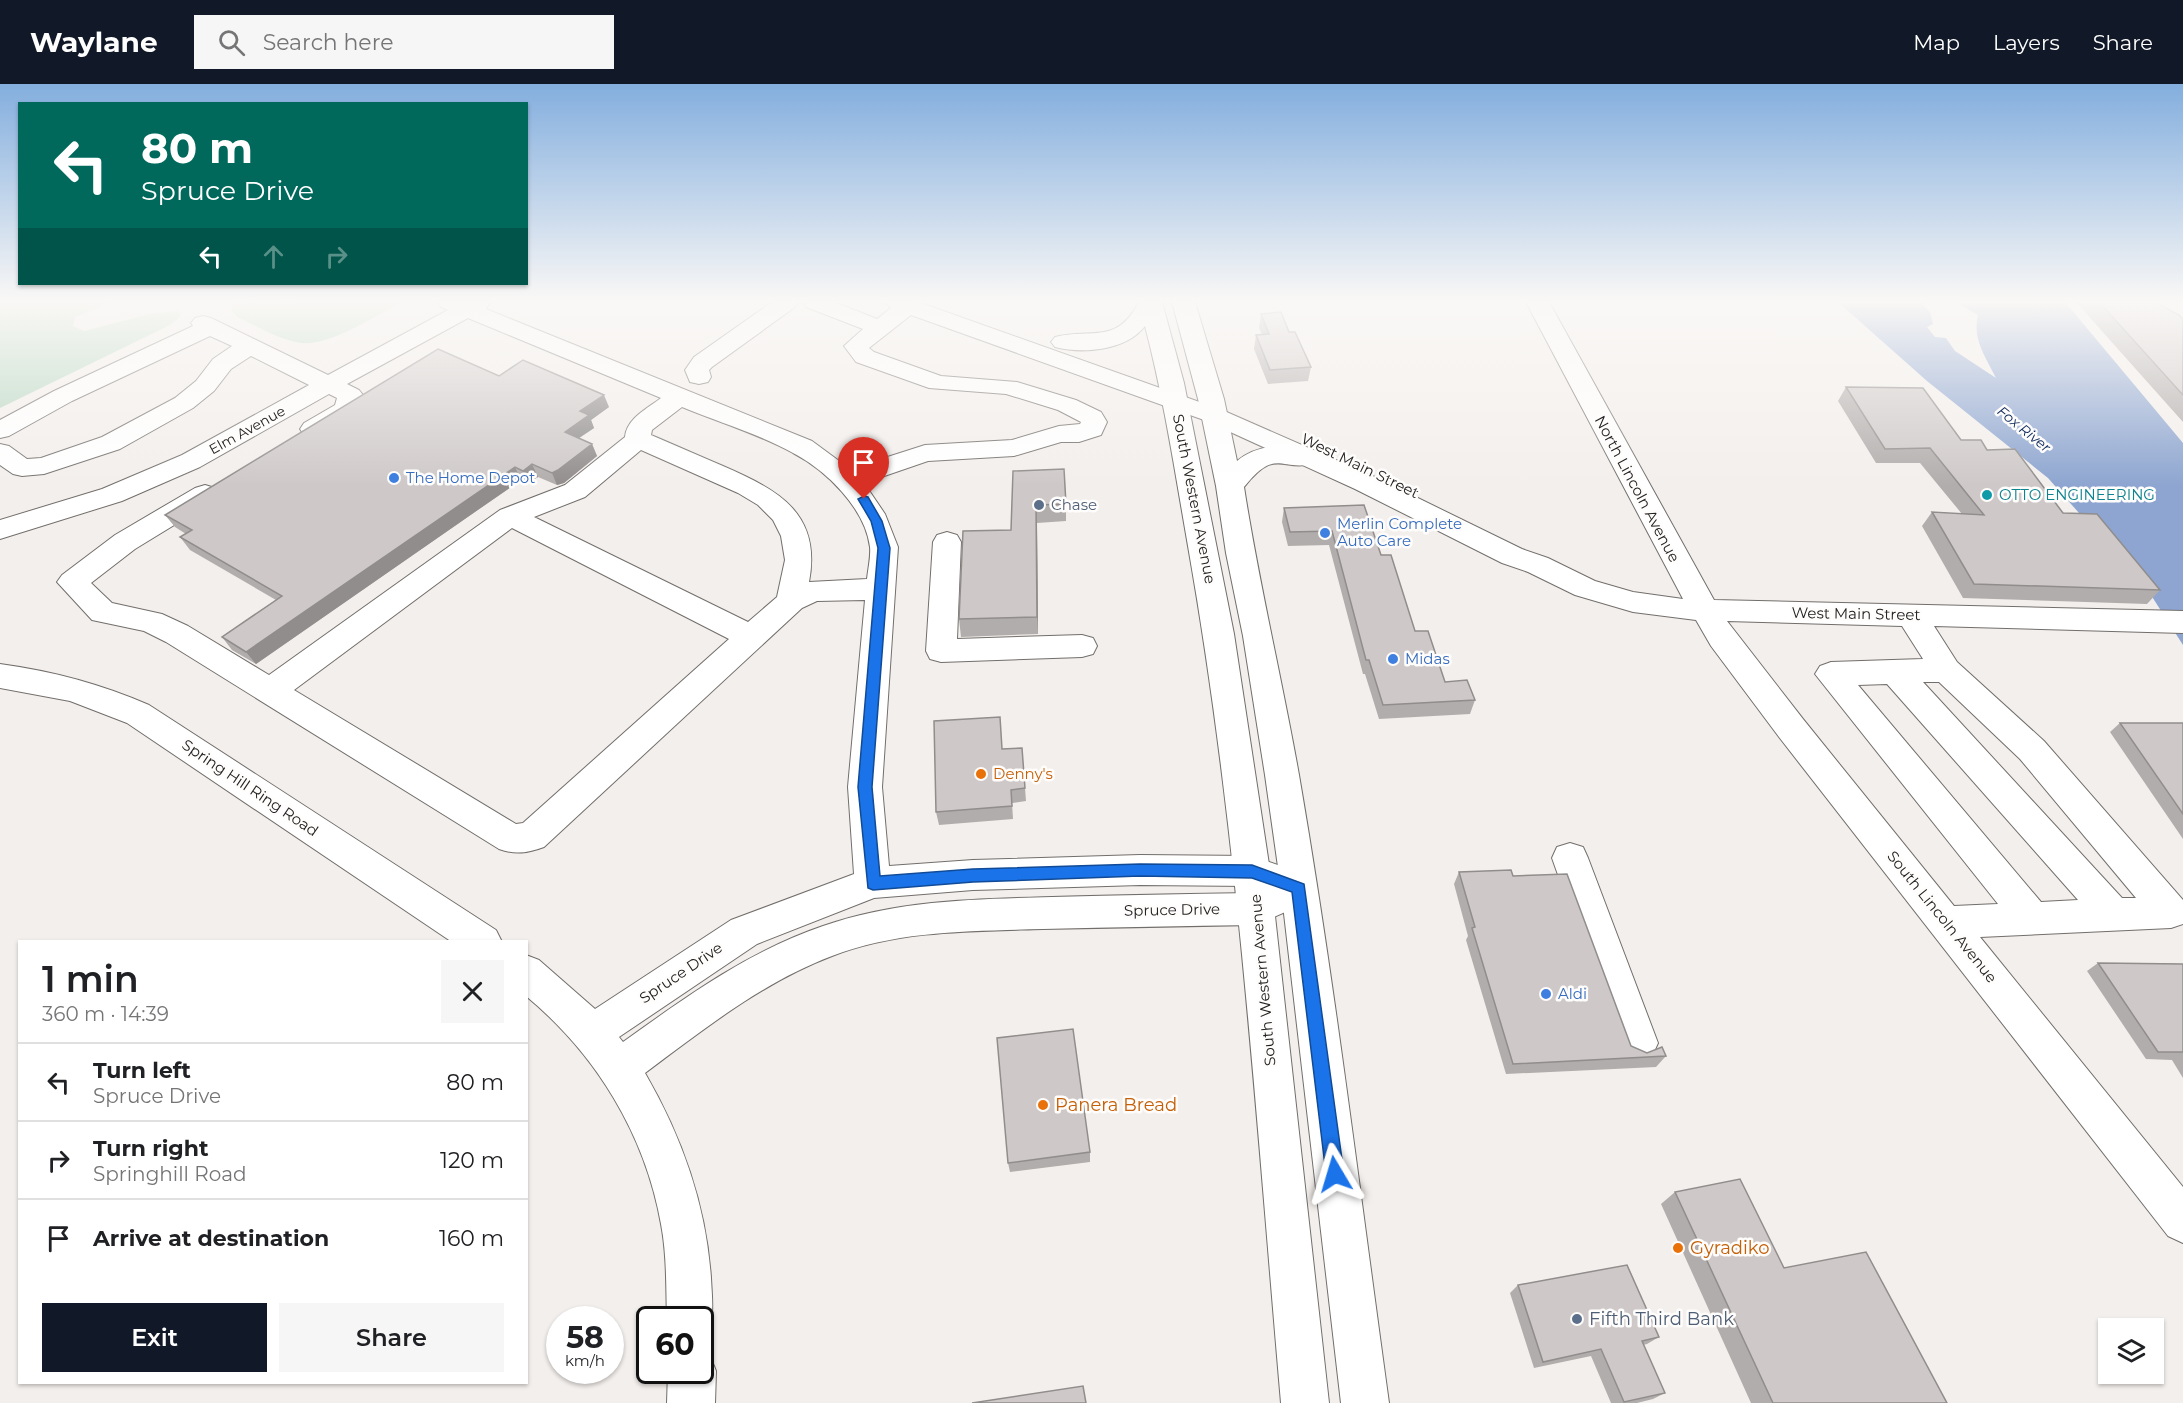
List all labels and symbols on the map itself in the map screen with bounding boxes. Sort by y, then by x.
street label: Elm Avenue [206,402,288,458]
water label: Fox River [1994,402,2055,456]
street label: South Western Avenue [1169,412,1220,585]
street label: North Lincoln Avenue [1591,412,1684,565]
street label: West Main Street [1298,429,1422,502]
pin [838,437,889,499]
place label: The Home Depot [406,468,535,487]
marker: The Home Depot [387,471,401,485]
place label: OTTO ENGINEERING [1999,485,2155,504]
marker: OTTO ENGINEERING [1980,488,1994,502]
place label: Chase [1051,495,1097,514]
marker: Chase [1032,498,1046,512]
place label: Merlin Complete Auto Care [1337,514,1462,550]
marker: Merlin Complete Auto Care [1318,526,1332,540]
street label: West Main Street [1791,603,1921,624]
place label: Midas [1405,649,1450,668]
marker: Midas [1386,652,1400,666]
street label: Spring Hill Ring Road [178,735,322,840]
place label: Denny's [993,764,1053,783]
marker: Denny's [974,767,988,781]
street label: South Lincoln Avenue [1883,847,2001,987]
street label: South Western Avenue [1246,893,1279,1067]
street label: Spruce Drive [1124,899,1220,920]
street label: Spruce Drive [636,938,726,1007]
place label: Aldi [1558,984,1587,1003]
marker: Aldi [1539,987,1553,1001]
place label: Panera Bread [1055,1094,1177,1116]
marker: Panera Bread [1036,1098,1050,1112]
position arrow [1303,1142,1367,1206]
place label: Gyradiko [1690,1237,1770,1259]
marker: Gyradiko [1671,1241,1685,1255]
speed limit sign: 60 [636,1306,714,1384]
place label: Fifth Third Bank [1589,1308,1734,1330]
marker: Fifth Third Bank [1570,1312,1584,1326]

